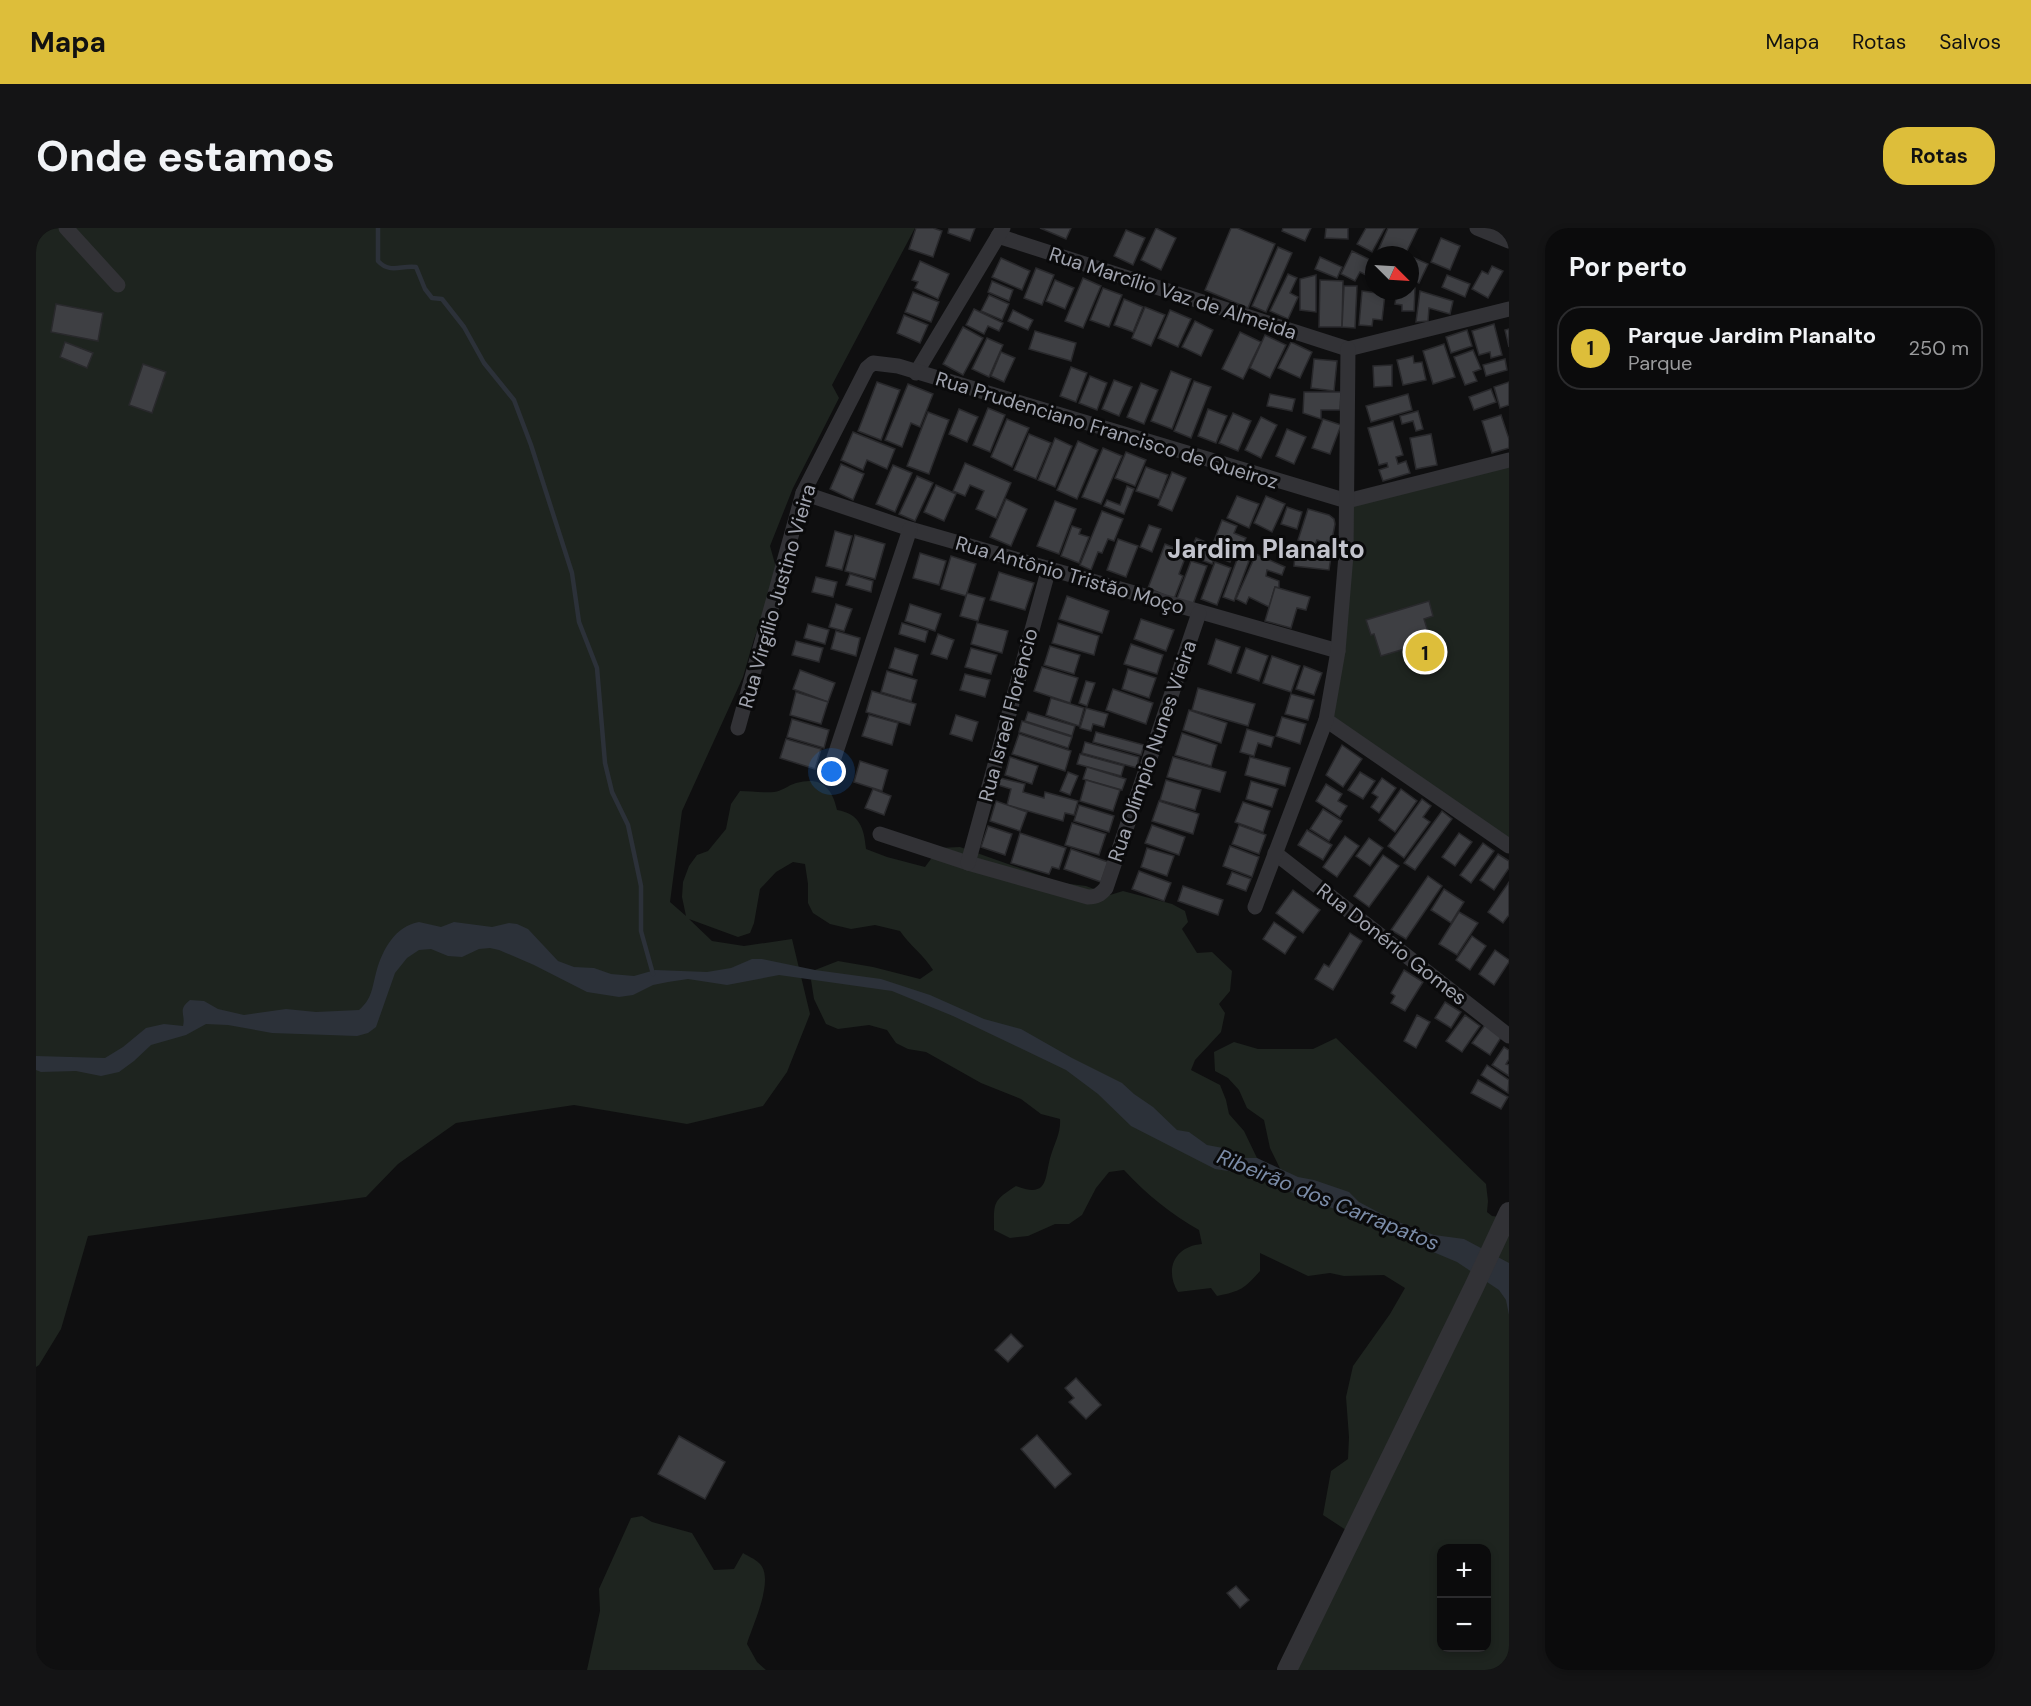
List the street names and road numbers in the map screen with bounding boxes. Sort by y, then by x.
street label: Rua Marcílio Vaz de Almeida [1046,241,1300,345]
street label: Rua Prudenciano Francisco de Queiroz [933,365,1281,495]
street label: Rua Virgílio Justino Vieira [733,481,821,711]
street label: Rua Antônio Tristão Moço [953,530,1187,620]
street label: Rua Israel Florêncio [972,625,1044,805]
street label: Rua Olímpio Nunes Vieira [1102,637,1202,865]
street label: Rua Donério Gomes [1312,877,1472,1011]

